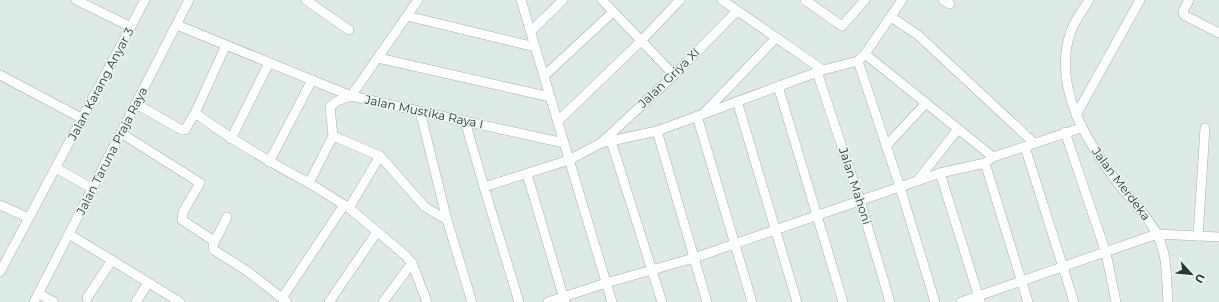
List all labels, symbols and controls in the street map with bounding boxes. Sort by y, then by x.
street label: Jalan Karang Anyar 3 [64,25,137,144]
street label: Jalan Griya XI [634,45,702,111]
street label: Jalan Taruna Praja Raya [72,84,150,218]
street label: Jalan Mustika Raya I [362,91,485,131]
street label: Jalan Merdeka [1088,143,1154,223]
street label: Jalan Mahoni [836,144,875,226]
north arrow [1171,254,1211,294]
text: U [1192,271,1208,286]

